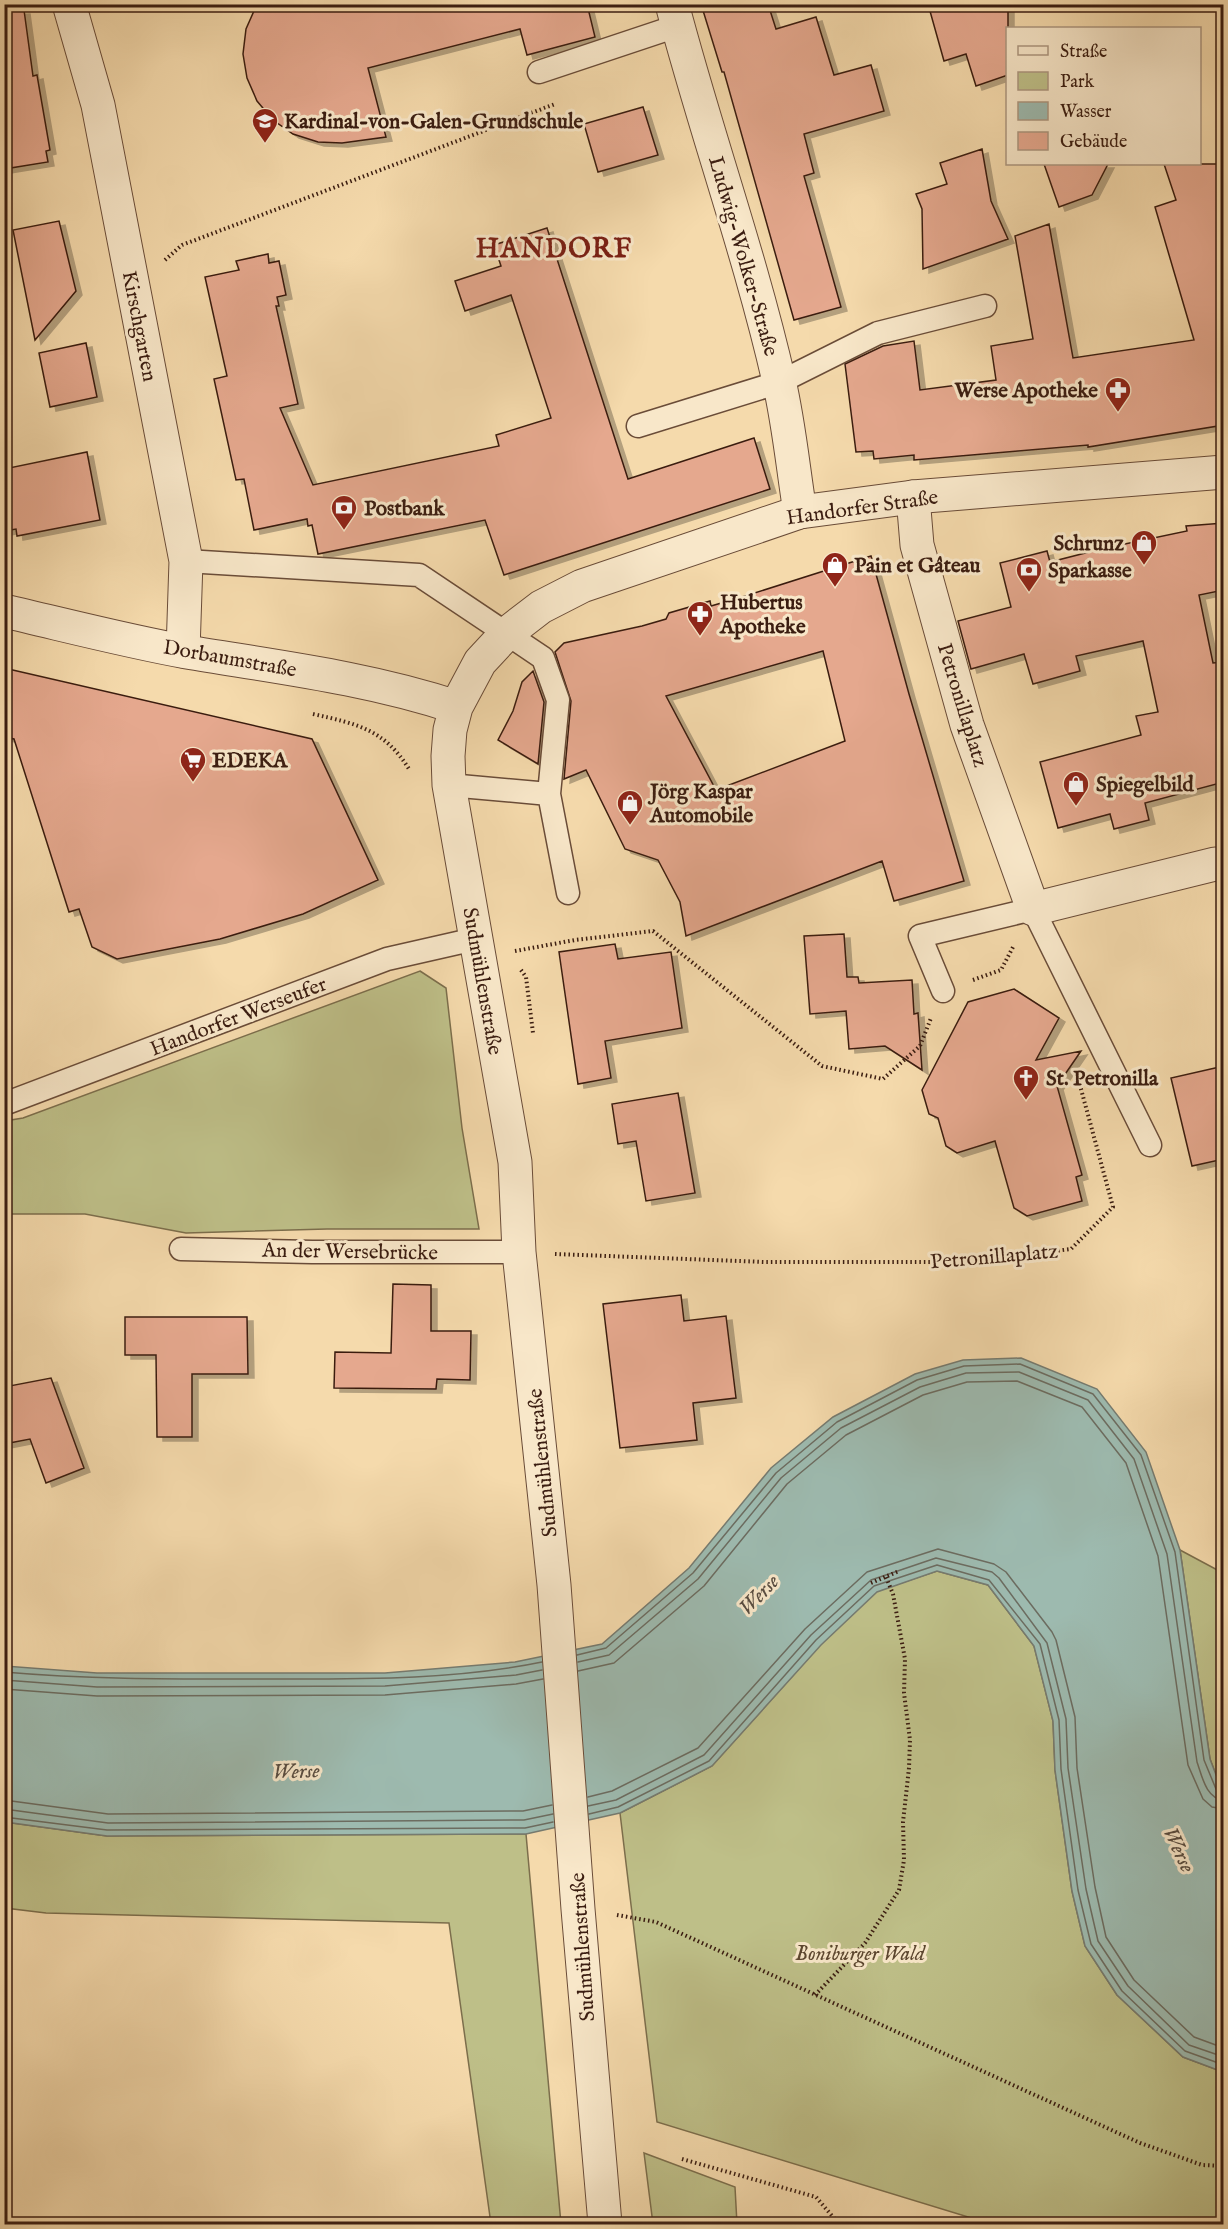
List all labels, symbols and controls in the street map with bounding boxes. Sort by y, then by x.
legend [1006,27,1201,165]
text: Straße [1060,41,1107,64]
text: Park [1060,71,1095,94]
text: Wasser [1060,101,1112,124]
school or university icon: Kardinal-von-Galen-Grundschule [250,106,280,144]
place label: Kardinal-von-Galen-Grundschule [284,109,584,136]
text: Gebäude [1060,131,1127,154]
street label: Ludwig-Wolker-Straße [701,153,784,360]
district label: HANDORF [476,233,632,267]
street label: Kirschgarten [115,269,162,384]
pharmacy icon: Werse Apotheke [1103,375,1133,413]
place label: Werse Apotheke [953,378,1098,405]
street label: Handorfer Straße [784,484,940,533]
bank icon: Postbank [329,493,359,531]
place label: Postbank [364,496,445,523]
shop icon: Schrunz [1129,528,1159,566]
place label: Schrunz [1054,531,1124,558]
shop icon: Pain et Gâteau [820,550,850,588]
place label: Pain et Gâteau [854,553,981,580]
bank icon: Sparkasse [1014,555,1044,593]
place label: Sparkasse [1048,558,1132,585]
place label: Hubertus Apotheke [719,590,806,641]
pharmacy icon: Hubertus Apotheke [685,599,715,637]
street label: Dorbaumstraße [161,634,299,685]
street label: Petronillaplatz [930,640,993,771]
supermarket icon: EDEKA [178,745,208,783]
place label: EDEKA [212,748,289,775]
shop icon: Spiegelbild [1061,769,1091,807]
place label: Spiegelbild [1096,772,1194,799]
place label: Jörg Kaspar Automobile [647,779,753,830]
shop icon: Jörg Kaspar Automobile [615,788,645,826]
street label: Sudmühlenstraße [455,905,508,1057]
street label: Handorfer Werseufer [146,971,331,1064]
church icon: St. Petronilla [1011,1063,1041,1101]
place label: St. Petronilla [1046,1066,1159,1093]
street label: An der Wersebrücke [261,1237,439,1268]
street label: Petronillaplatz [929,1238,1059,1277]
street label: Sudmühlenstraße [522,1387,565,1539]
water label: Werse [733,1568,786,1622]
water label: Werse [272,1757,321,1787]
water label: Werse [1156,1823,1201,1878]
street label: Sudmühlenstraße [565,1871,602,2022]
park label: Boniburger Wald [795,1941,927,1968]

